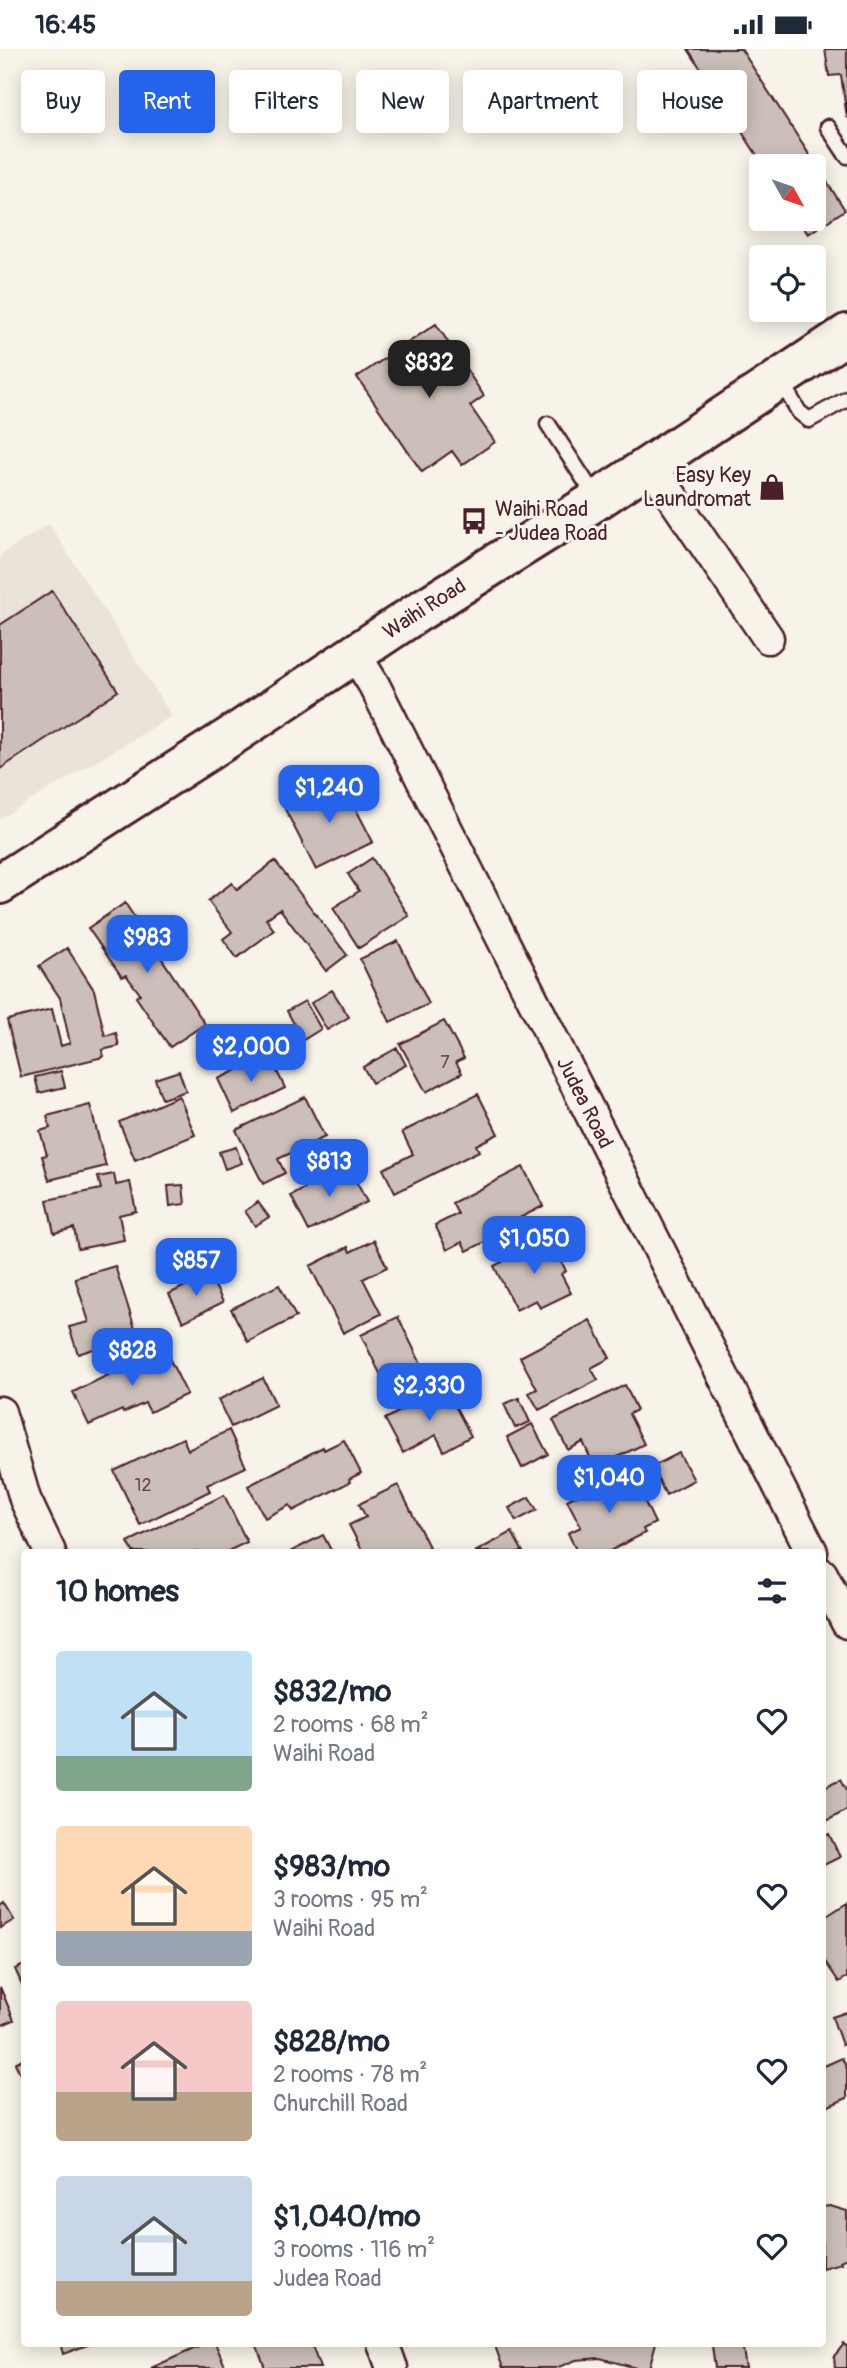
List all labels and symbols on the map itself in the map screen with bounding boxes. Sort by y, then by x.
north arrow [749,154,826,231]
pin: $832 [388,341,470,400]
place label: Easy Key Laundromat [643,462,752,513]
shop icon: Easy Key Laundromat [757,472,787,502]
place label: Waihi Road - Judea Road [495,496,608,547]
bus stop icon: Waihi Road - Judea Road [459,506,489,536]
street label: Waihi Road [378,572,471,645]
pin: $1,240 [272,765,386,825]
pin: $983 [106,915,188,975]
pin: $2,000 [194,1025,308,1084]
house number: 7 [440,1051,450,1074]
street label: Judea Road [550,1052,619,1153]
pin: $813 [288,1139,370,1199]
pin: $1,050 [477,1217,591,1276]
pin: $857 [155,1239,237,1298]
pin: $828 [91,1329,173,1388]
pin: $2,330 [372,1363,486,1423]
pin: $1,040 [552,1455,666,1515]
house number: 12 [134,1474,152,1497]

